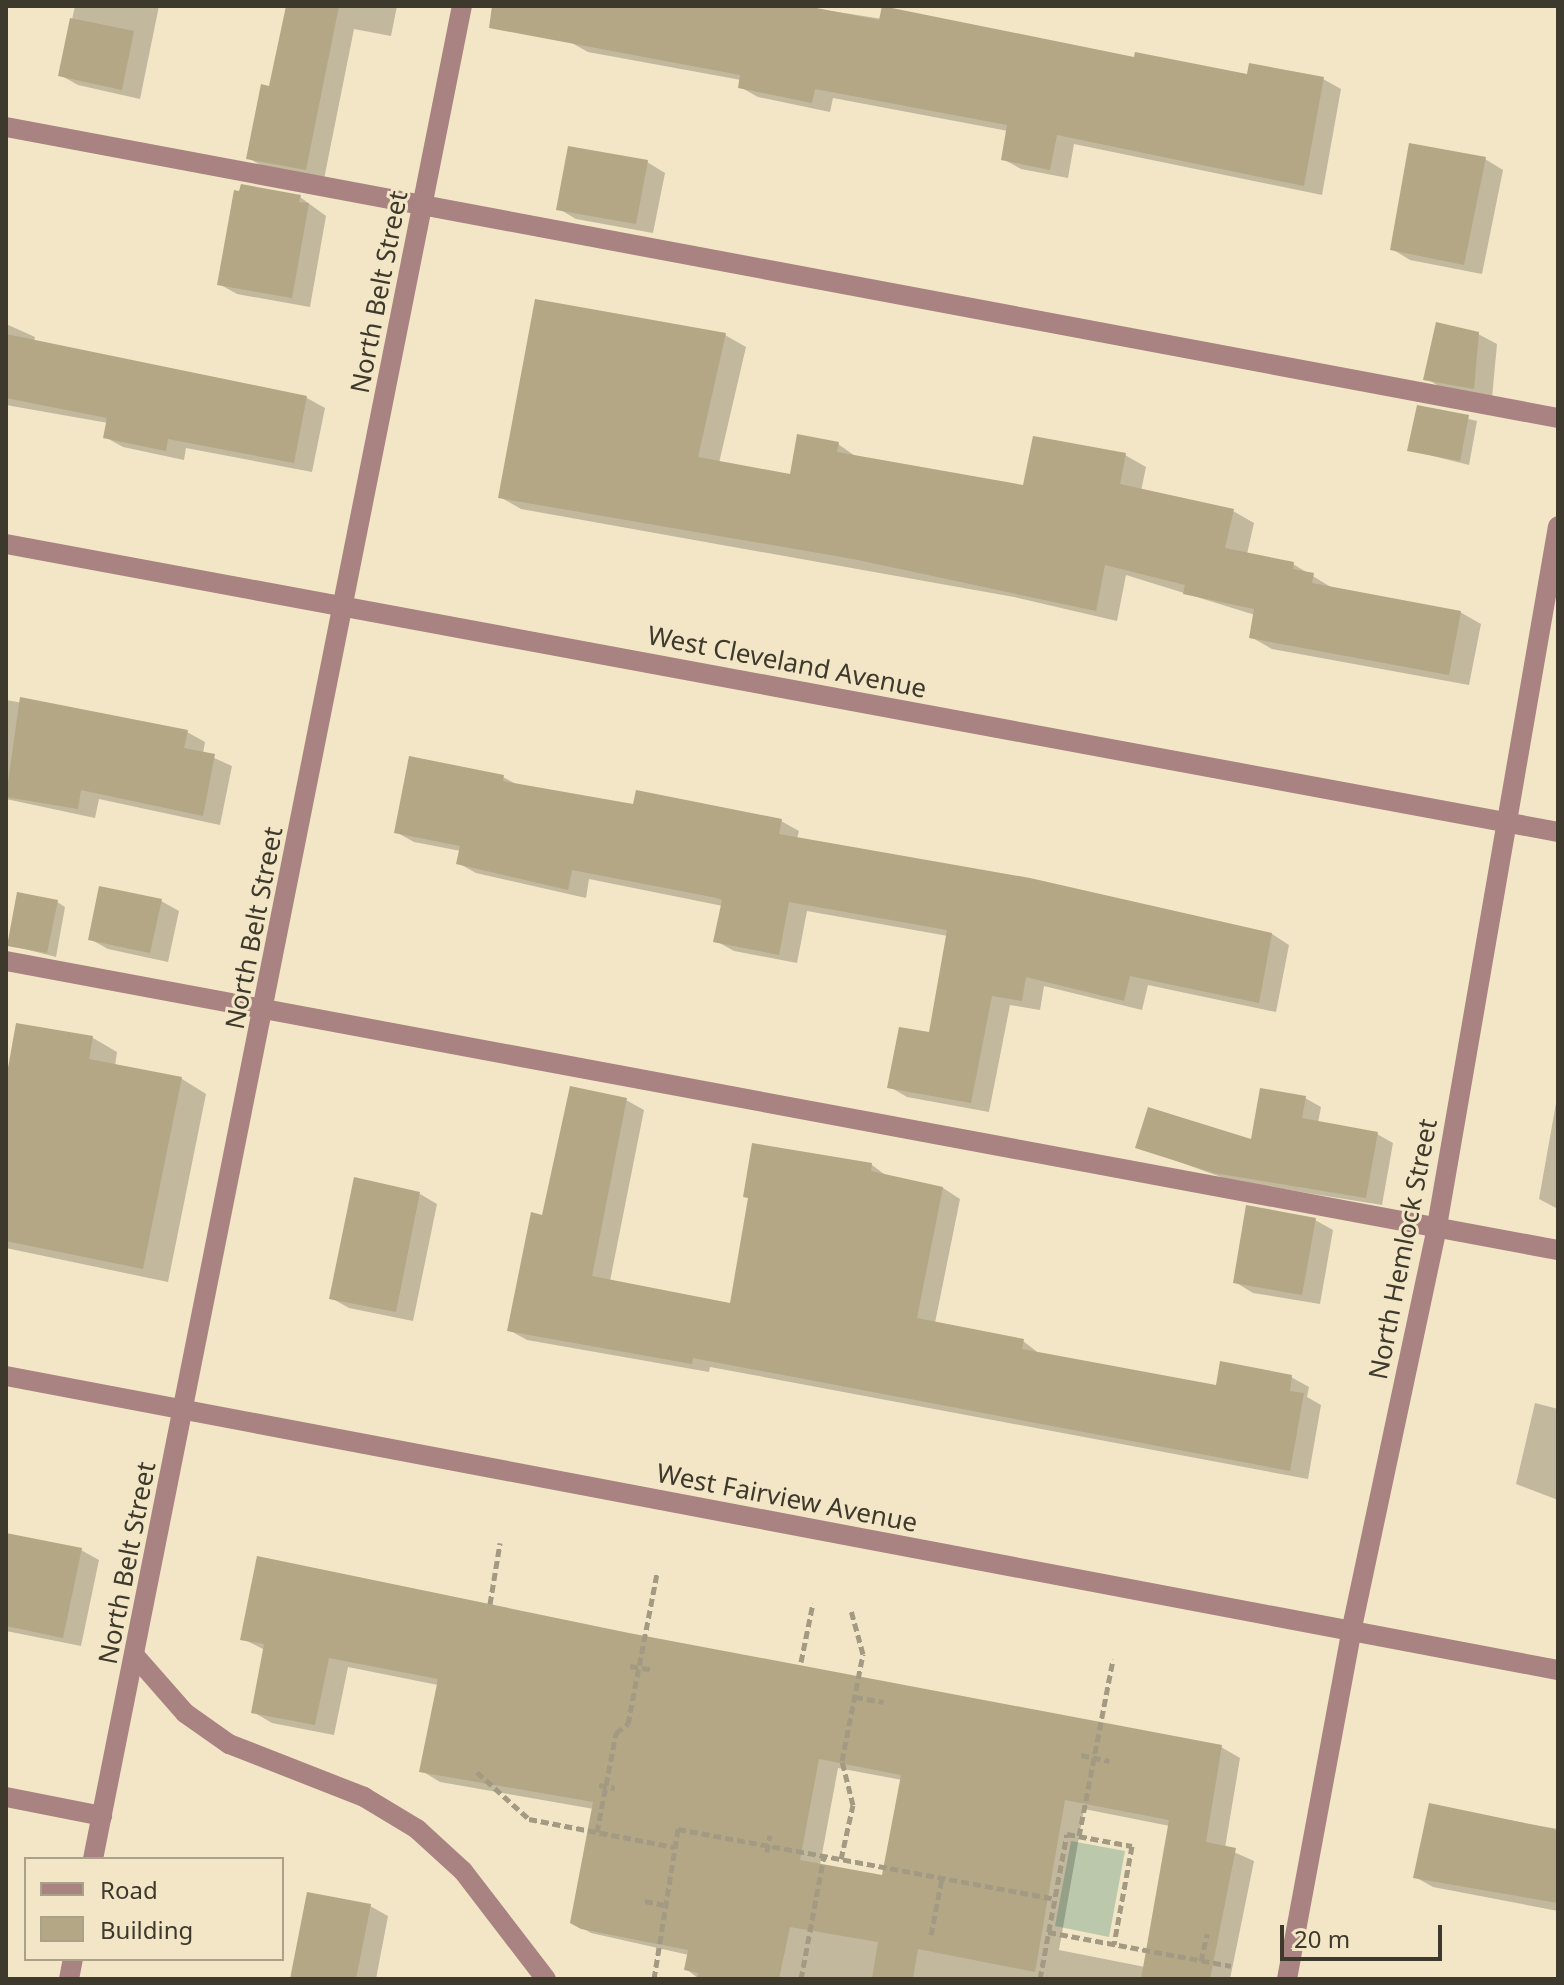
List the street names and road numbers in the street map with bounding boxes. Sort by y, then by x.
street label: North Belt Street [344,188,414,396]
street label: West Cleveland Avenue [645,620,929,704]
street label: North Belt Street [219,824,289,1032]
street label: North Hemlock Street [1362,1116,1444,1382]
street label: West Fairview Avenue [654,1457,920,1539]
street label: North Belt Street [92,1459,162,1667]

